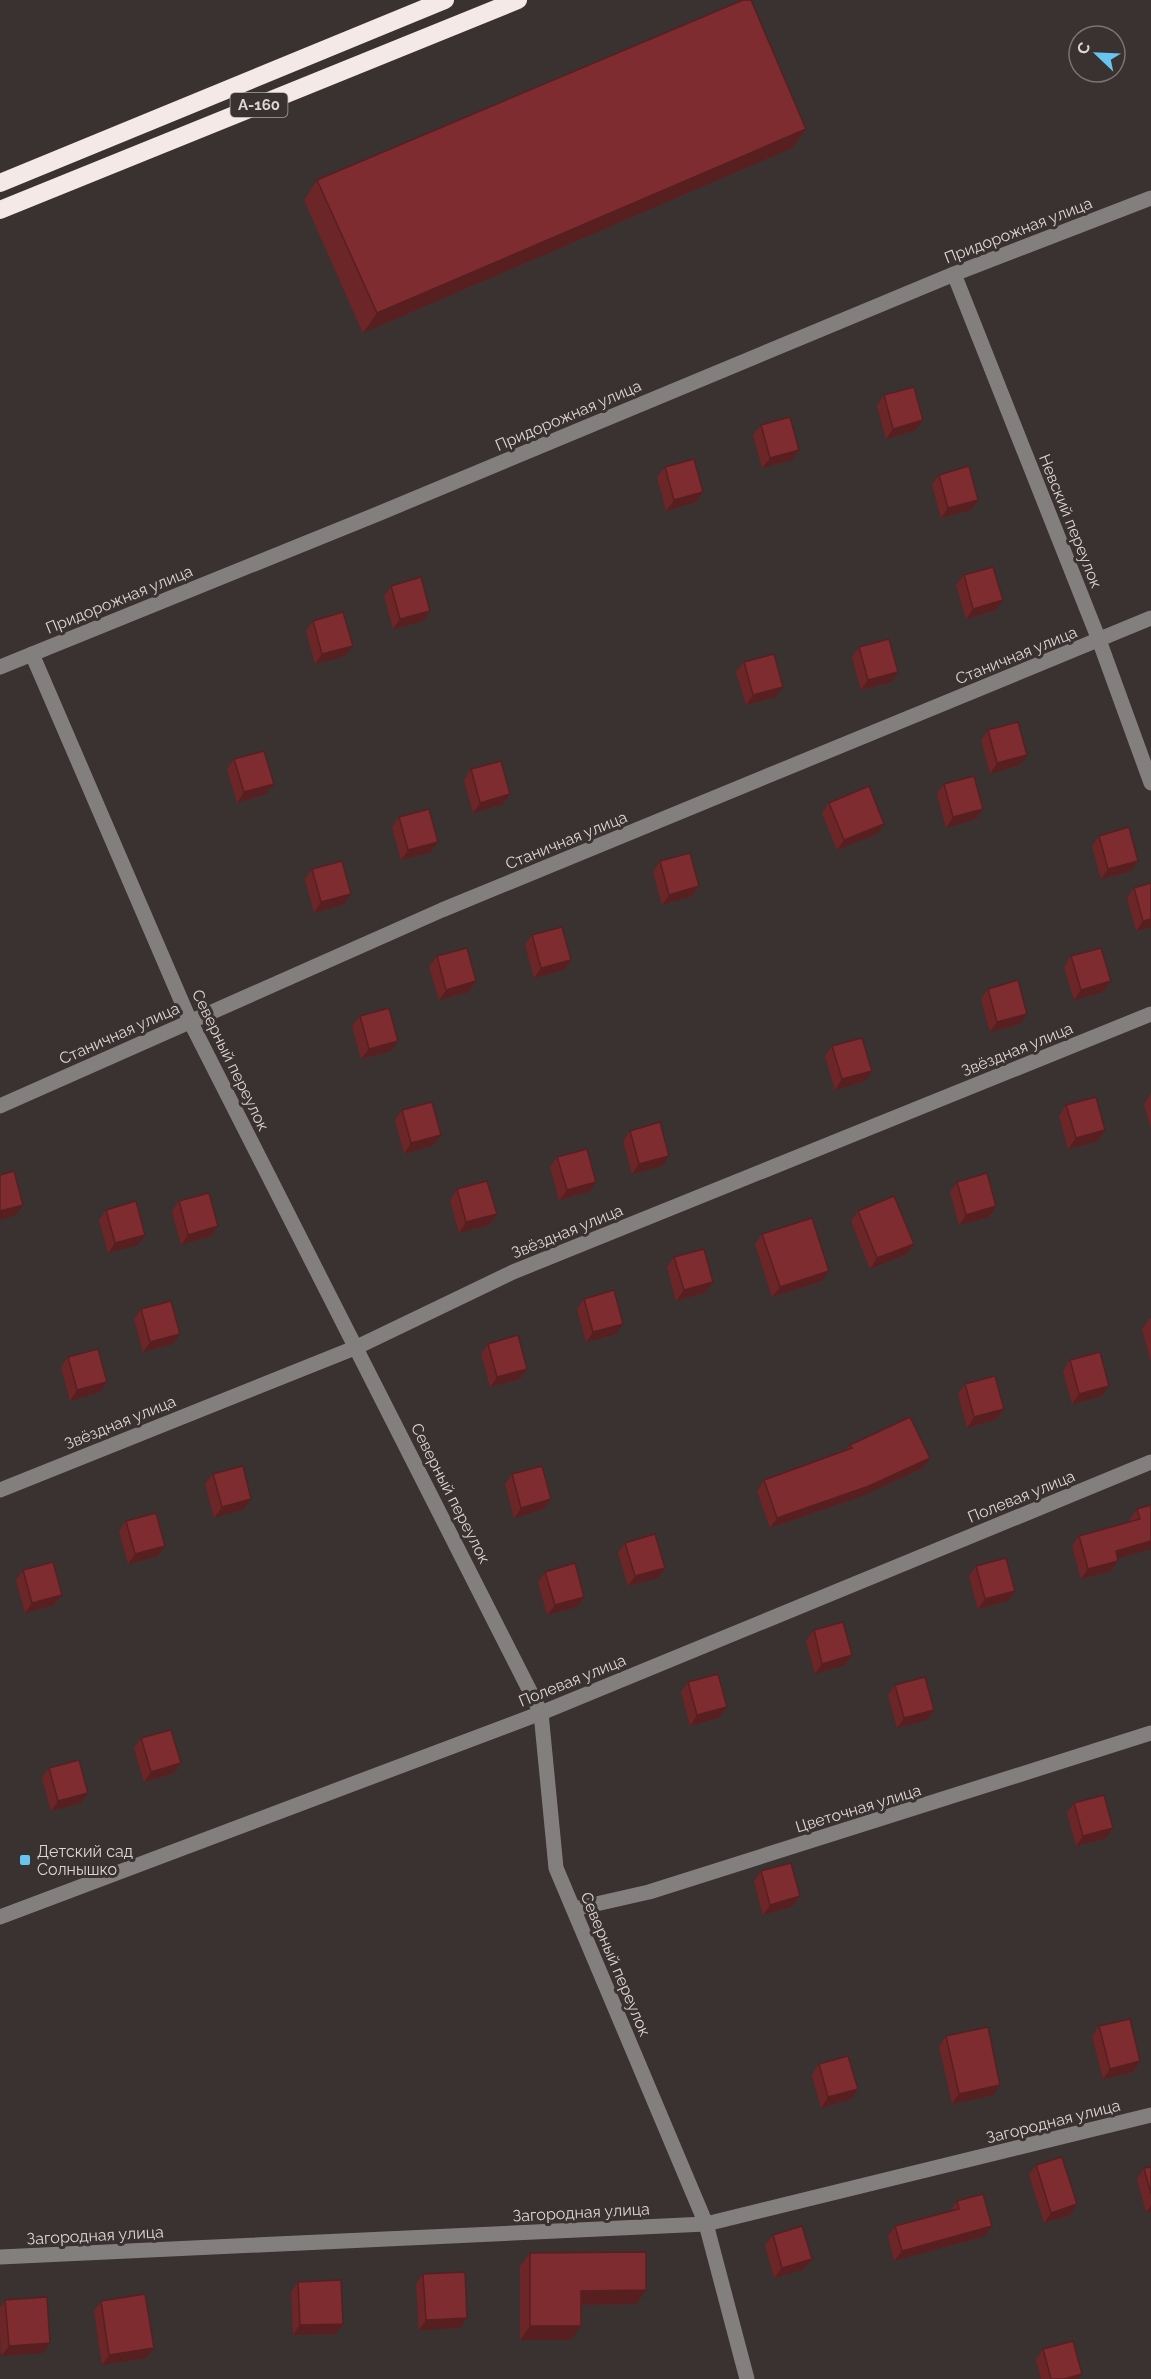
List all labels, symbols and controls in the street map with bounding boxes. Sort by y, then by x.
north arrow [1067,24,1127,84]
text: С [1073,40,1095,57]
road number: А-160 [230,93,288,117]
street label: Придорожная улица [942,193,1095,267]
street label: Придорожная улица [492,376,644,455]
street label: Невский переулок [1035,451,1106,591]
street label: Придорожная улица [43,561,195,638]
street label: Станичная улица [953,622,1080,689]
street label: Станичная улица [503,807,630,874]
street label: Северный переулок [188,986,273,1134]
street label: Станичная улица [56,998,182,1068]
street label: Звёздная улица [959,1018,1076,1080]
street label: Звёздная улица [509,1200,626,1262]
street label: Звёздная улица [62,1391,179,1453]
street label: Северный переулок [407,1420,494,1567]
street label: Полевая улица [965,1466,1078,1527]
street label: Полевая улица [516,1650,629,1711]
street label: Цветочная улица [793,1780,923,1837]
place label: Детский сад Солнышко [37,1842,133,1879]
marker: Детский сад Солнышко [18,1853,32,1867]
street label: Северный переулок [576,1889,655,2039]
street label: Загородная улица [984,2096,1122,2147]
street label: Загородная улица [512,2199,650,2226]
street label: Загородная улица [26,2222,164,2249]

